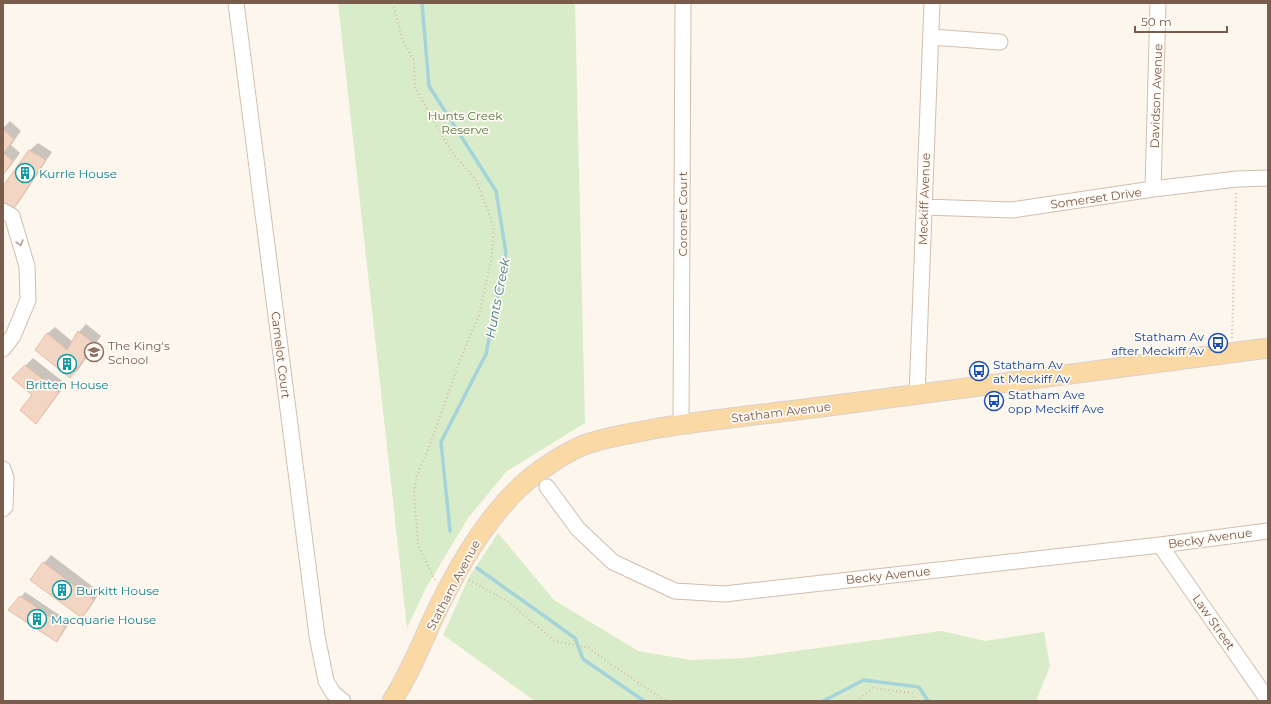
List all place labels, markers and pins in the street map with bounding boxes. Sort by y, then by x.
building icon: Kurrle House [14,162,36,184]
place label: Kurrle House [39,166,117,181]
place label: Statham Av after Meckiff Av [1111,329,1204,358]
bus stop icon: Statham Av after Meckiff Av [1207,332,1229,354]
place label: The King's School [108,338,170,367]
school or university icon: The King's School [83,341,105,363]
building icon: Britten House [56,353,78,375]
place label: Statham Av at Meckiff Av [993,357,1070,386]
bus stop icon: Statham Av at Meckiff Av [968,360,990,382]
place label: Britten House [25,377,109,392]
place label: Statham Ave opp Meckiff Ave [1008,387,1104,416]
bus stop icon: Statham Ave opp Meckiff Ave [983,390,1005,412]
building icon: Burkitt House [51,579,73,601]
place label: Burkitt House [76,583,159,598]
building icon: Macquarie House [26,608,48,630]
place label: Macquarie House [51,612,156,627]

